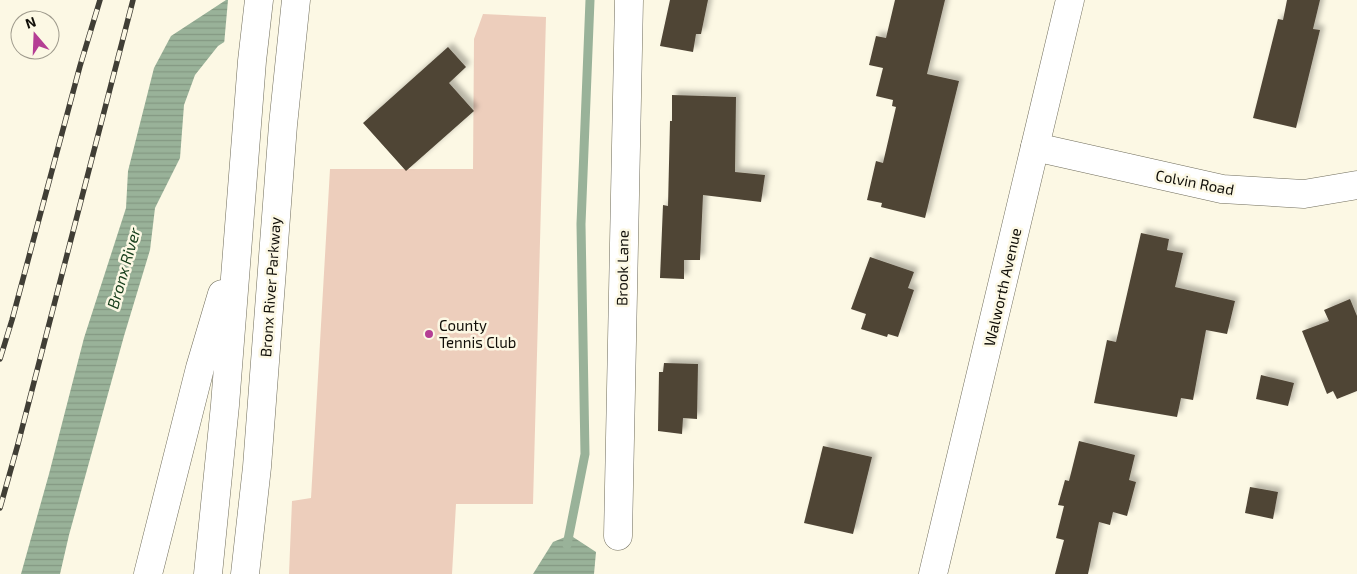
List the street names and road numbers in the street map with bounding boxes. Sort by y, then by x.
street label: Colvin Road [1154,166,1236,198]
street label: Bronx River Parkway [256,216,284,358]
street label: Walworth Avenue [980,226,1024,348]
street label: Brook Lane [612,230,632,306]

